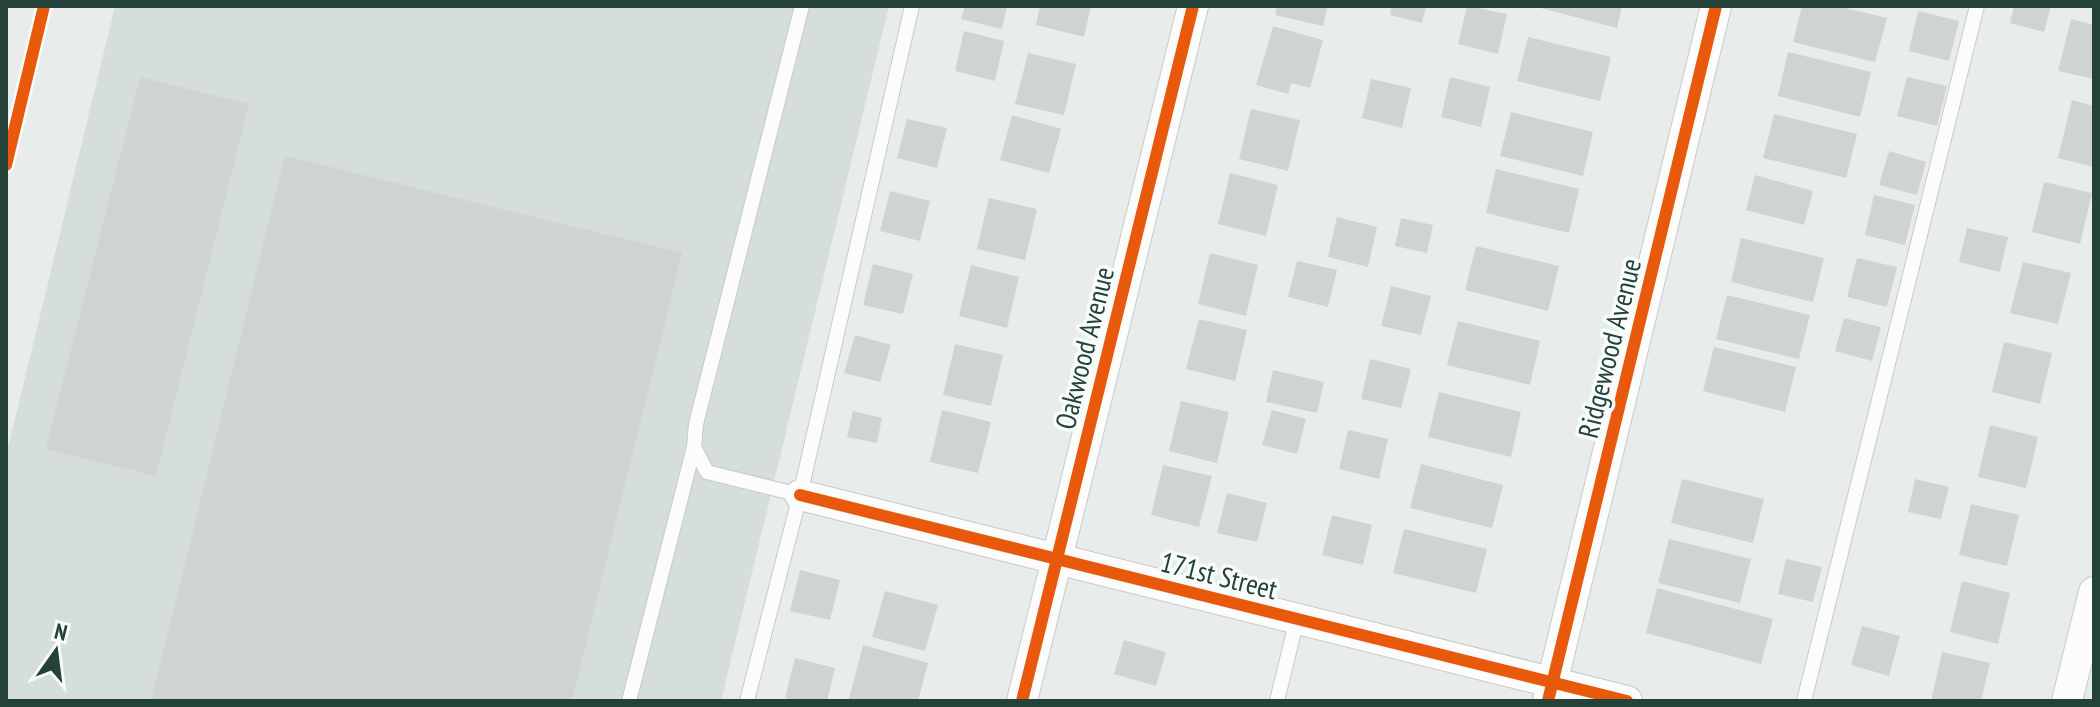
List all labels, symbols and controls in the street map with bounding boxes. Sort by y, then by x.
street label: Ridgewood Avenue [1569,254,1649,442]
street label: Oakwood Avenue [1046,263,1122,433]
street label: 171st Street [1157,543,1281,607]
north arrow [16,611,96,691]
text: N [52,617,70,647]

